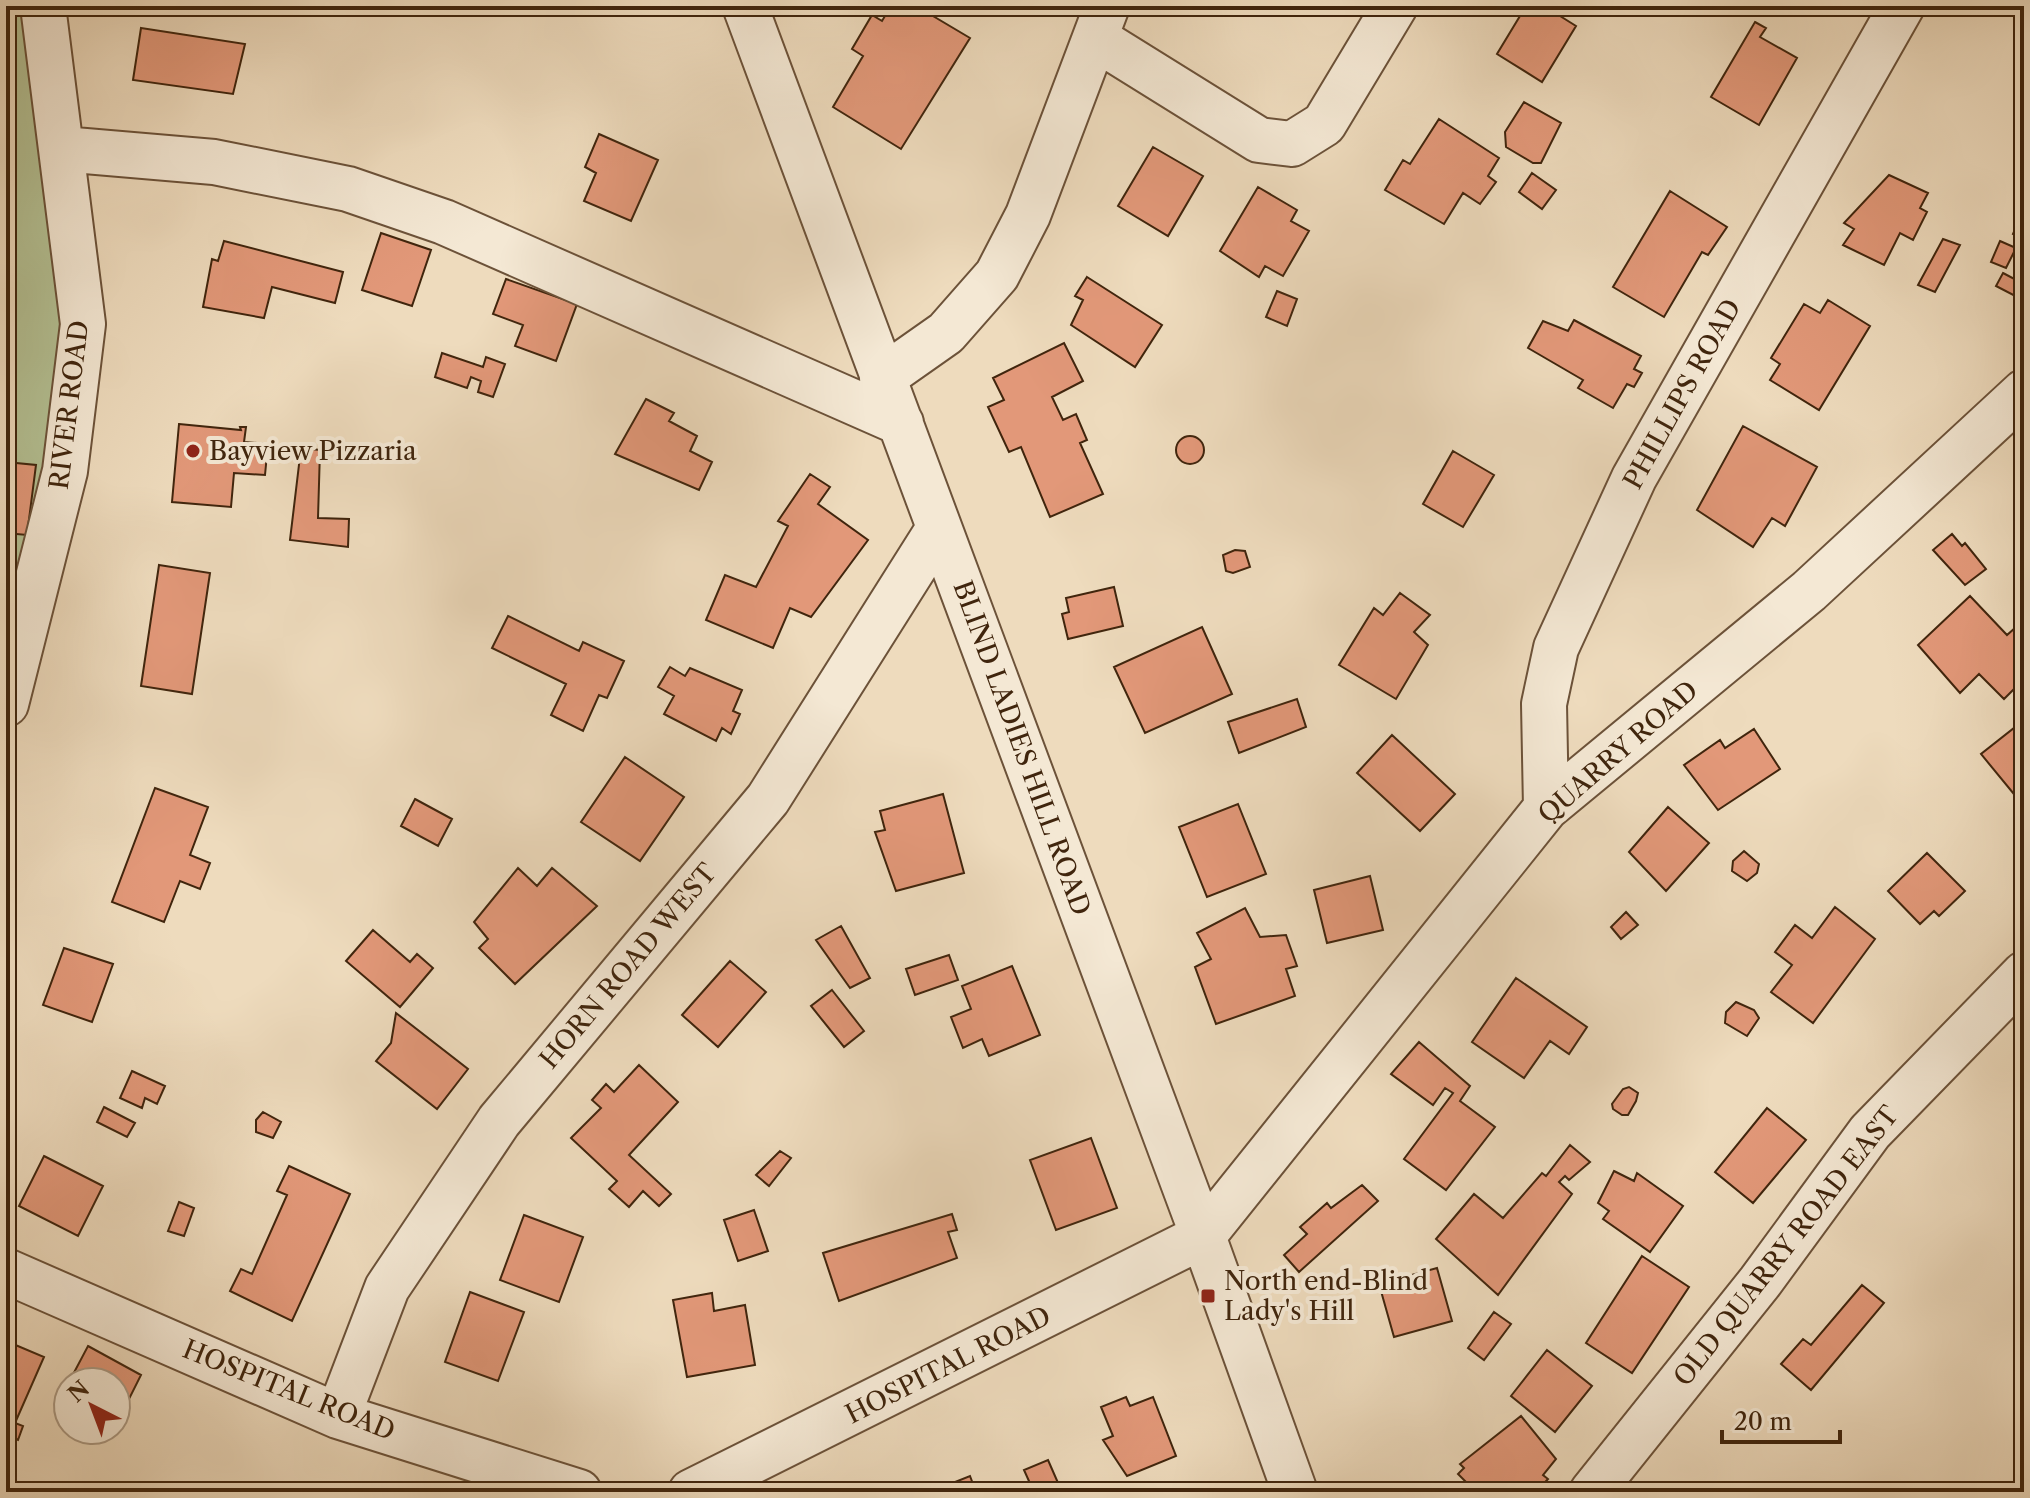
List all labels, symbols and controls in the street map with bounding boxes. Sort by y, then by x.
street label: PHILLIPS ROAD [1617,293,1747,495]
street label: RIVER ROAD [43,319,95,491]
place label: Bayview Pizzaria [209,435,417,467]
marker: Bayview Pizzaria [184,442,202,460]
street label: BLIND LADIES HILL ROAD [946,576,1098,920]
street label: QUARRY ROAD [1532,674,1704,830]
street label: HORN ROAD WEST [533,857,724,1075]
street label: OLD QUARRY ROAD EAST [1667,1099,1906,1392]
place label: North end-Blind Lady's Hill [1224,1265,1428,1327]
marker: North end-Blind Lady's Hill [1199,1287,1217,1305]
street label: HOSPITAL ROAD [840,1299,1056,1431]
street label: HOSPITAL ROAD [178,1333,400,1447]
north arrow [52,1366,132,1446]
text: N [63,1375,95,1408]
scale bar [1722,1394,1840,1444]
text: 20 m [1734,1407,1792,1436]

